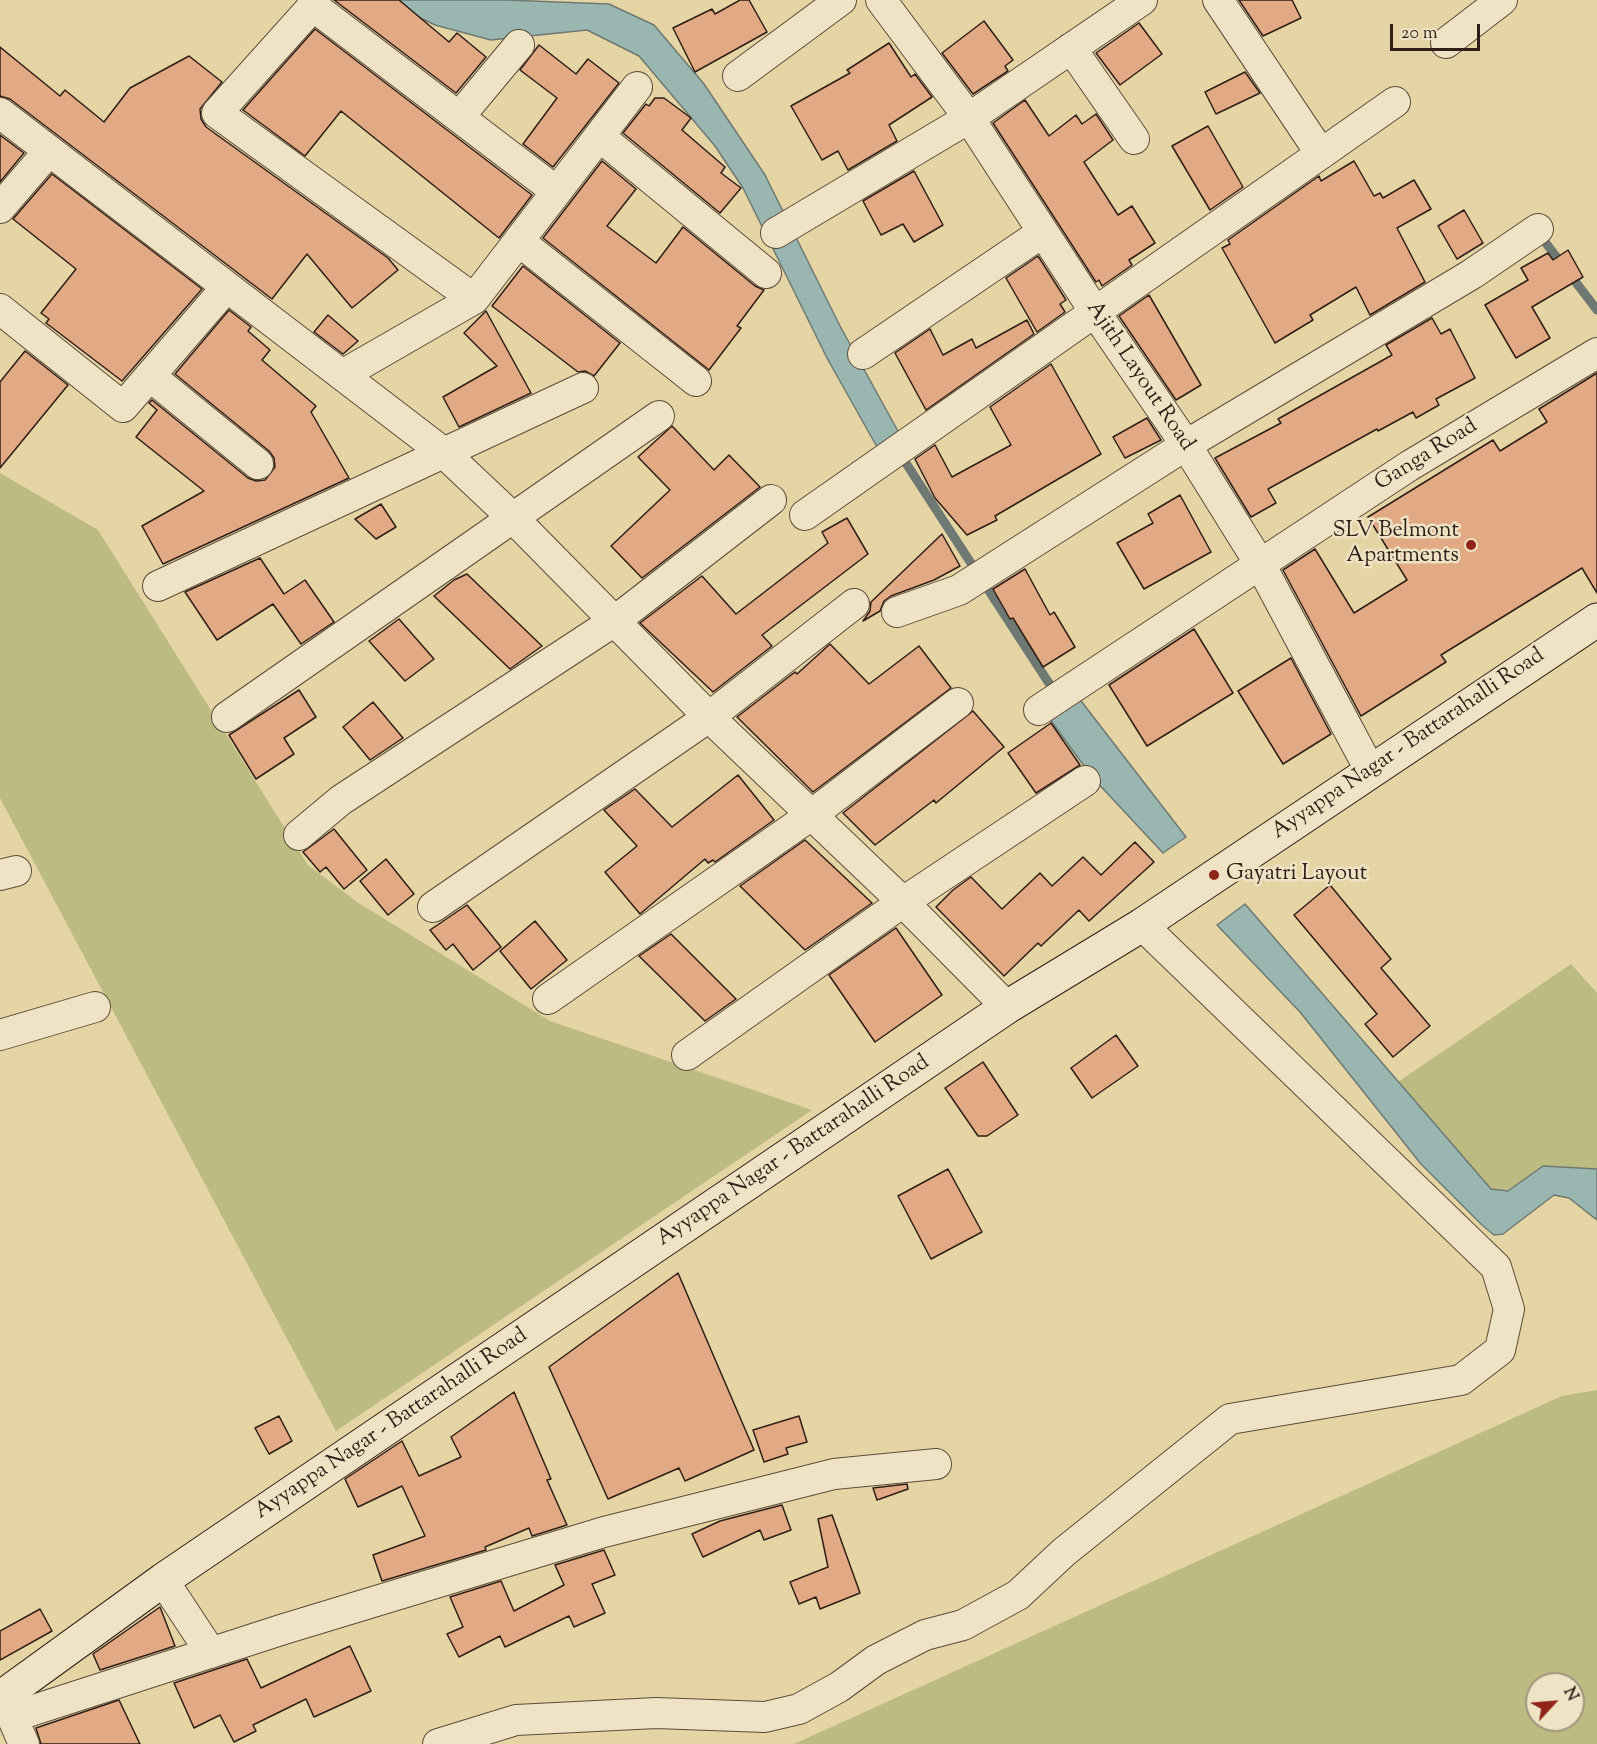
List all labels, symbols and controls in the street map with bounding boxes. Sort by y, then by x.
scale bar [1393,12,1483,50]
text: 20 m [1401,21,1438,47]
street label: Ajith Layout Road [1079,297,1199,457]
street label: Ganga Road [1371,414,1483,498]
place label: SLV Belmont Apartments [1332,519,1459,570]
marker: SLV Belmont Apartments [1464,538,1478,552]
street label: Ayyappa Nagar - Battarahalli Road [1268,644,1550,846]
place label: Gayatri Layout [1226,862,1367,888]
marker: Gayatri Layout [1207,868,1221,882]
street label: Ayyappa Nagar - Battarahalli Road [653,1051,935,1253]
street label: Ayyappa Nagar - Battarahalli Road [251,1324,533,1526]
north arrow [1525,1672,1585,1732]
text: N [1557,1684,1583,1706]

